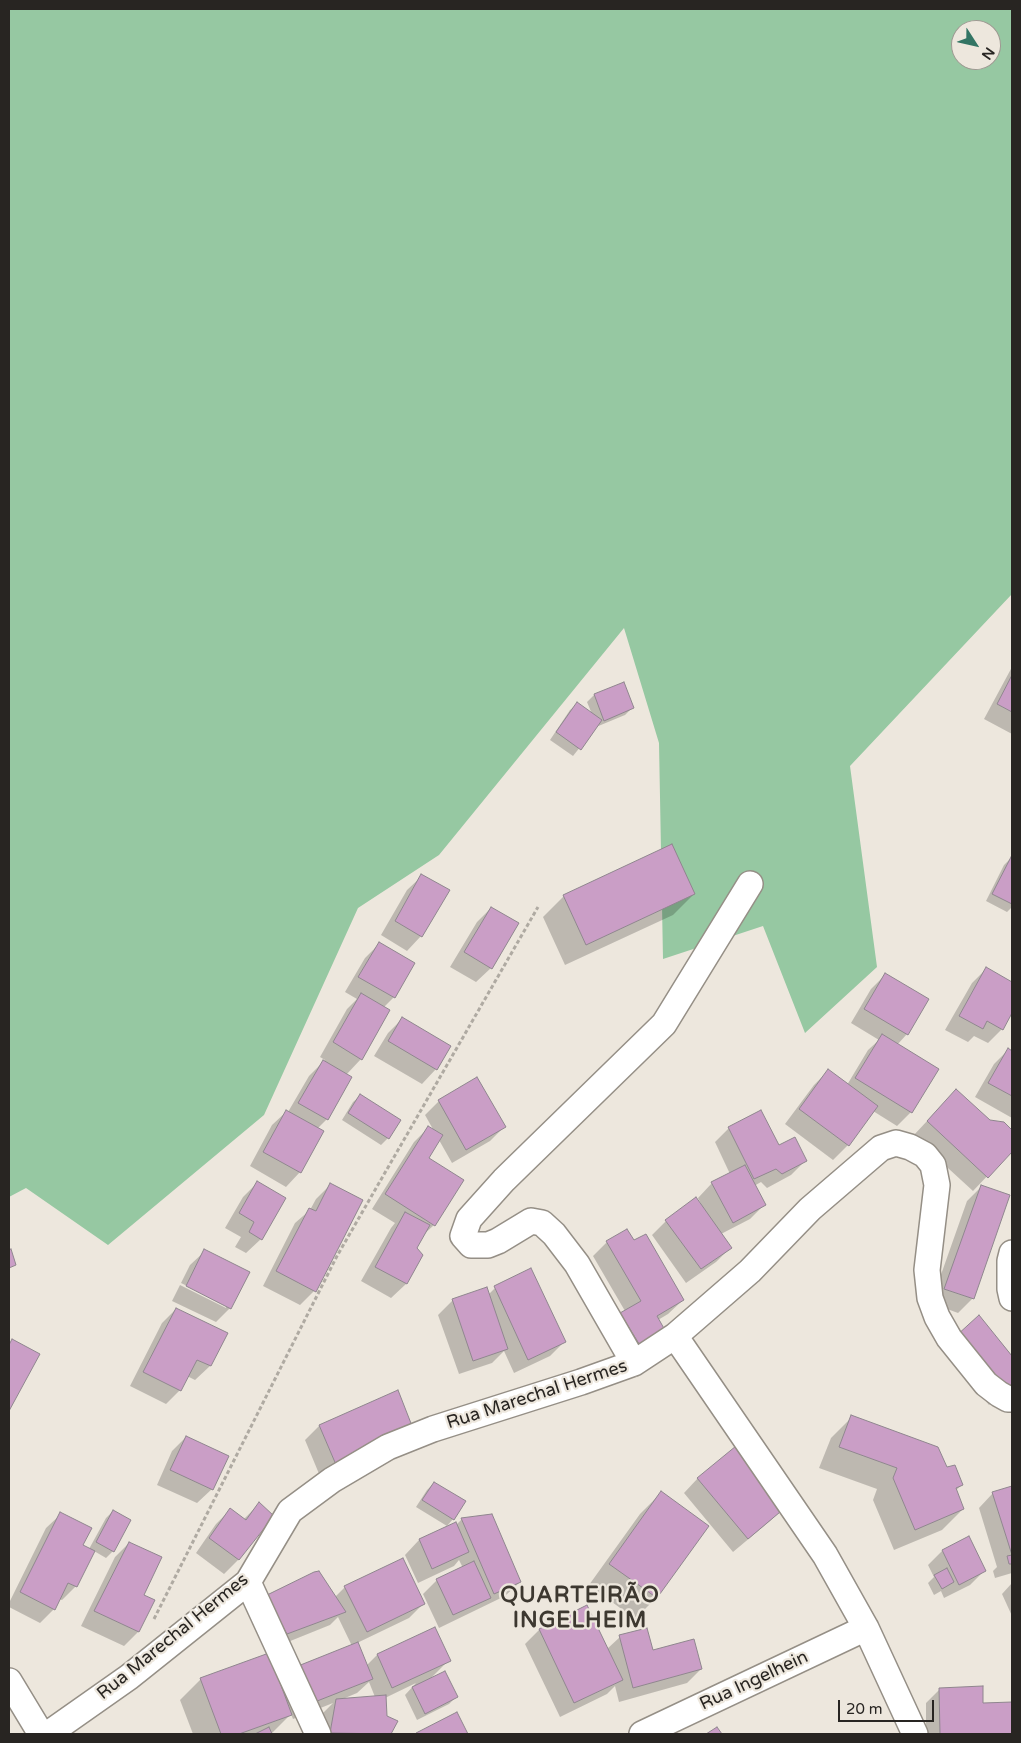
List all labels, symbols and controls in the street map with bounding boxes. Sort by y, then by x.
north arrow [951,20,1001,70]
text: N [978,44,998,63]
street label: Rua Marechal Hermes [444,1356,630,1434]
street label: Rua Marechal Hermes [93,1569,253,1705]
district label: QUARTEIRÃO INGELHEIM [499,1583,661,1634]
street label: Rua Ingelhein [696,1646,812,1716]
scale bar [841,1690,937,1722]
text: 20 m [846,1700,883,1718]

